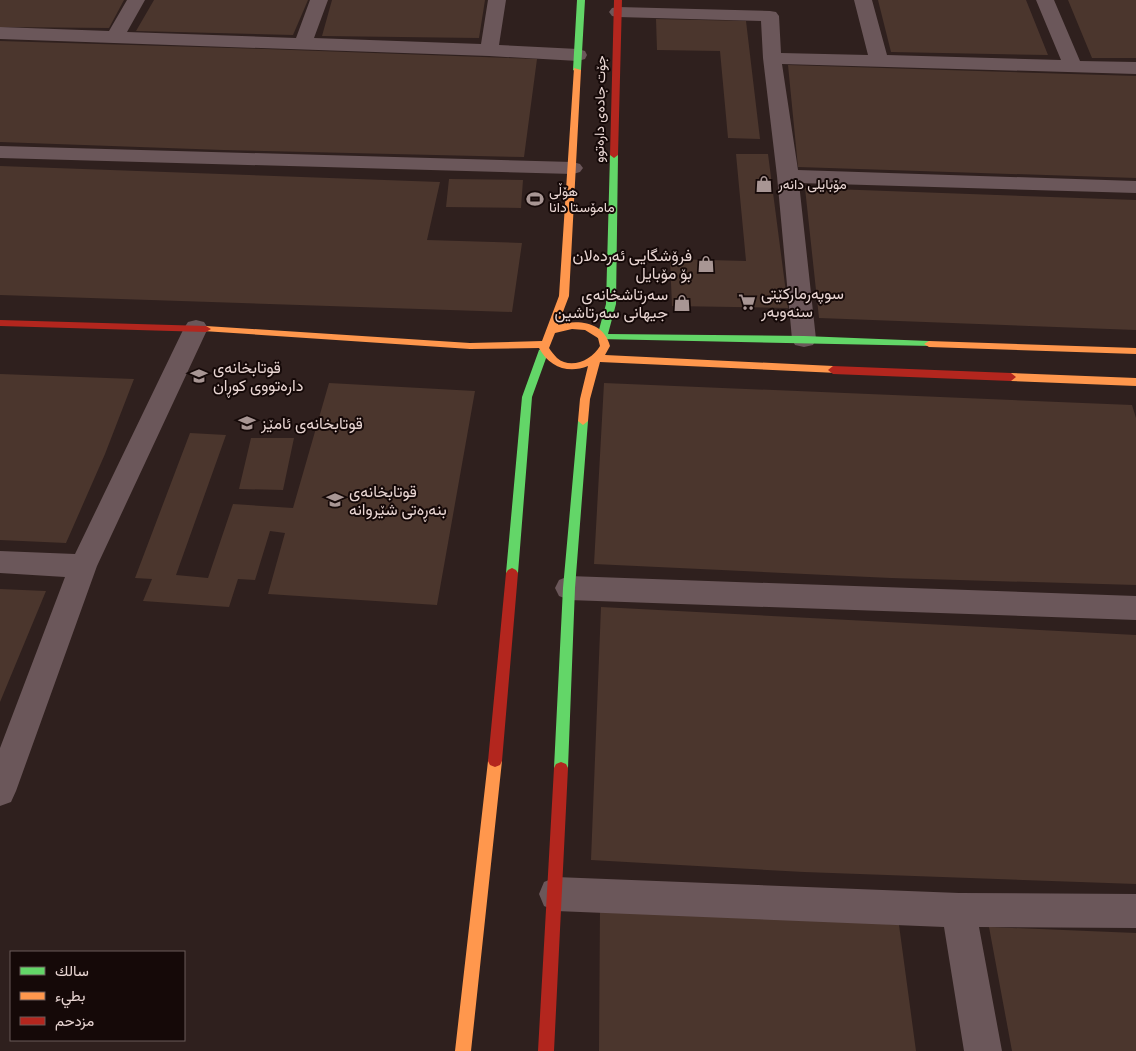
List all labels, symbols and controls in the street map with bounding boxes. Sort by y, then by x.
street label: جۆت جادەی دارەتوو [591,55,609,163]
shop icon: مۆبایلی دانەر [754,174,774,194]
place label: مۆبایلی دانەر [777,176,847,193]
place label: هۆڵی مامۆستا دانا [549,183,615,216]
sports icon: هۆڵی مامۆستا دانا [525,189,545,209]
place label: فرۆشگایی ئەردەلان بۆ مۆبایل [573,246,692,284]
shop icon: فرۆشگایی ئەردەلان بۆ مۆبایل [696,254,716,274]
place label: سوپەرمارکێتی سنەوبەر [760,284,844,322]
place label: سەرتاشخانەی جیهانی سەرتاشین [554,285,668,323]
supermarket icon: سوپەرمارکێتی سنەوبەر [737,292,757,312]
shop icon: سەرتاشخانەی جیهانی سەرتاشین [672,293,692,313]
place label: قوتابخانەی دارەتووی کوڕان [213,358,303,398]
school or university icon: قوتابخانەی دارەتووی کوڕان [189,366,209,386]
school or university icon: قوتابخانەی ئامێز [237,413,257,433]
place label: قوتابخانەی ئامێز [260,414,363,434]
place label: قوتابخانەی بنەڕەتی شێروانە [349,482,447,522]
school or university icon: قوتابخانەی بنەڕەتی شێروانە [325,490,345,510]
legend [10,951,185,1041]
text: سالك [55,962,89,980]
text: بطيء [55,987,85,1009]
text: مزدحم [55,1012,94,1031]

